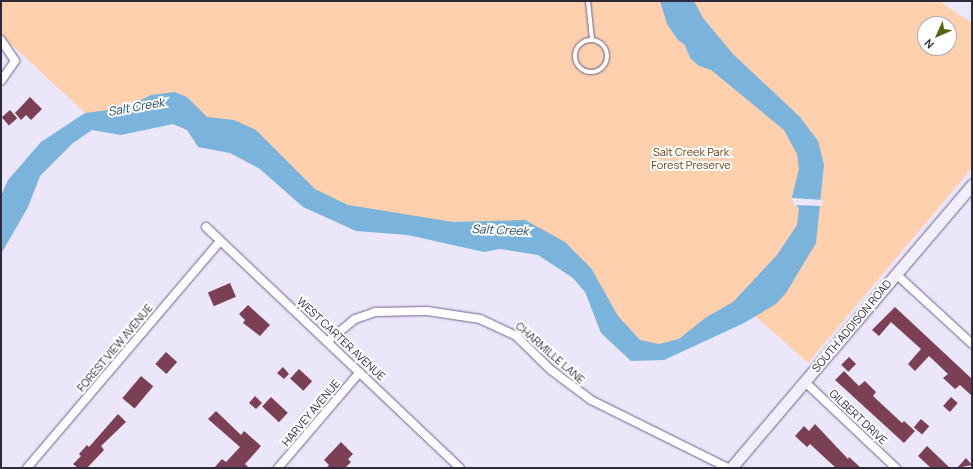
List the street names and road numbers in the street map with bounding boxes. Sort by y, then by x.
street label: SOUTH ADDISON ROAD [809,277,895,375]
street label: WEST CARTER AVENUE [294,295,388,383]
street label: FOREST VIEW AVENUE [74,301,156,395]
street label: CHARMILLE LANE [513,319,587,387]
street label: HARVEY AVENUE [279,377,343,449]
street label: GILBERT DRIVE [826,387,890,447]

